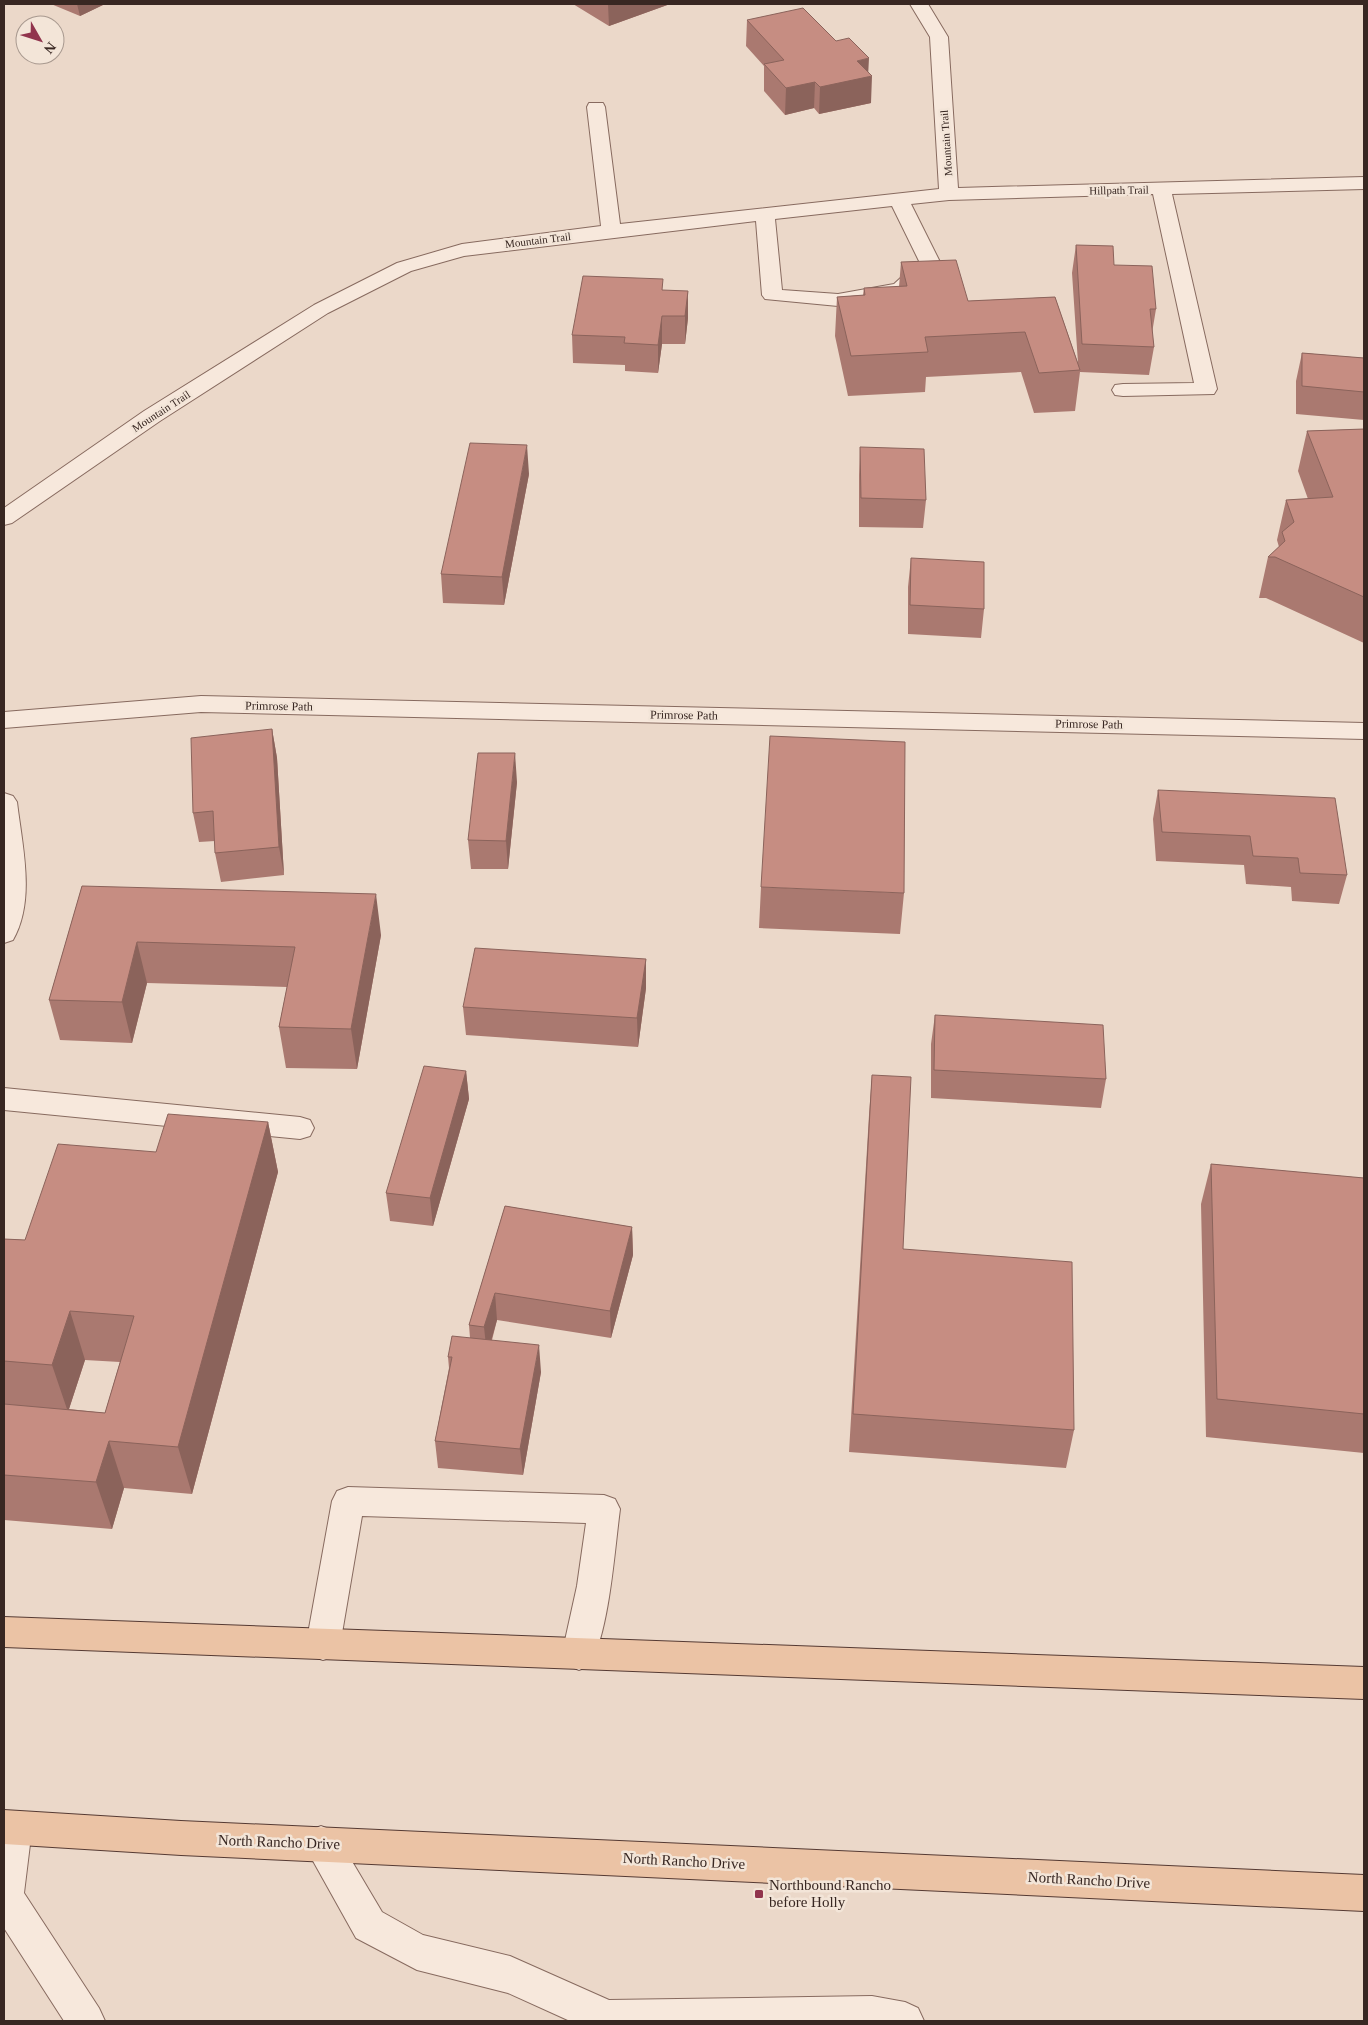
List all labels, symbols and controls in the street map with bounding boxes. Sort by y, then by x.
north arrow [15,15,65,65]
text: N [41,39,59,57]
street label: Mountain Trail [938,109,954,177]
street label: Hillpath Trail [1089,183,1149,197]
street label: Mountain Trail [504,230,572,250]
street label: Mountain Trail [130,388,192,434]
street label: Primrose Path [245,698,313,714]
street label: Primrose Path [650,707,718,723]
street label: Primrose Path [1055,716,1123,732]
street label: North Rancho Drive [218,1832,341,1852]
street label: North Rancho Drive [622,1850,746,1872]
street label: North Rancho Drive [1027,1869,1151,1891]
place label: Northbound Rancho before Holly [769,1877,891,1910]
marker: Northbound Rancho before Holly [753,1888,765,1900]

